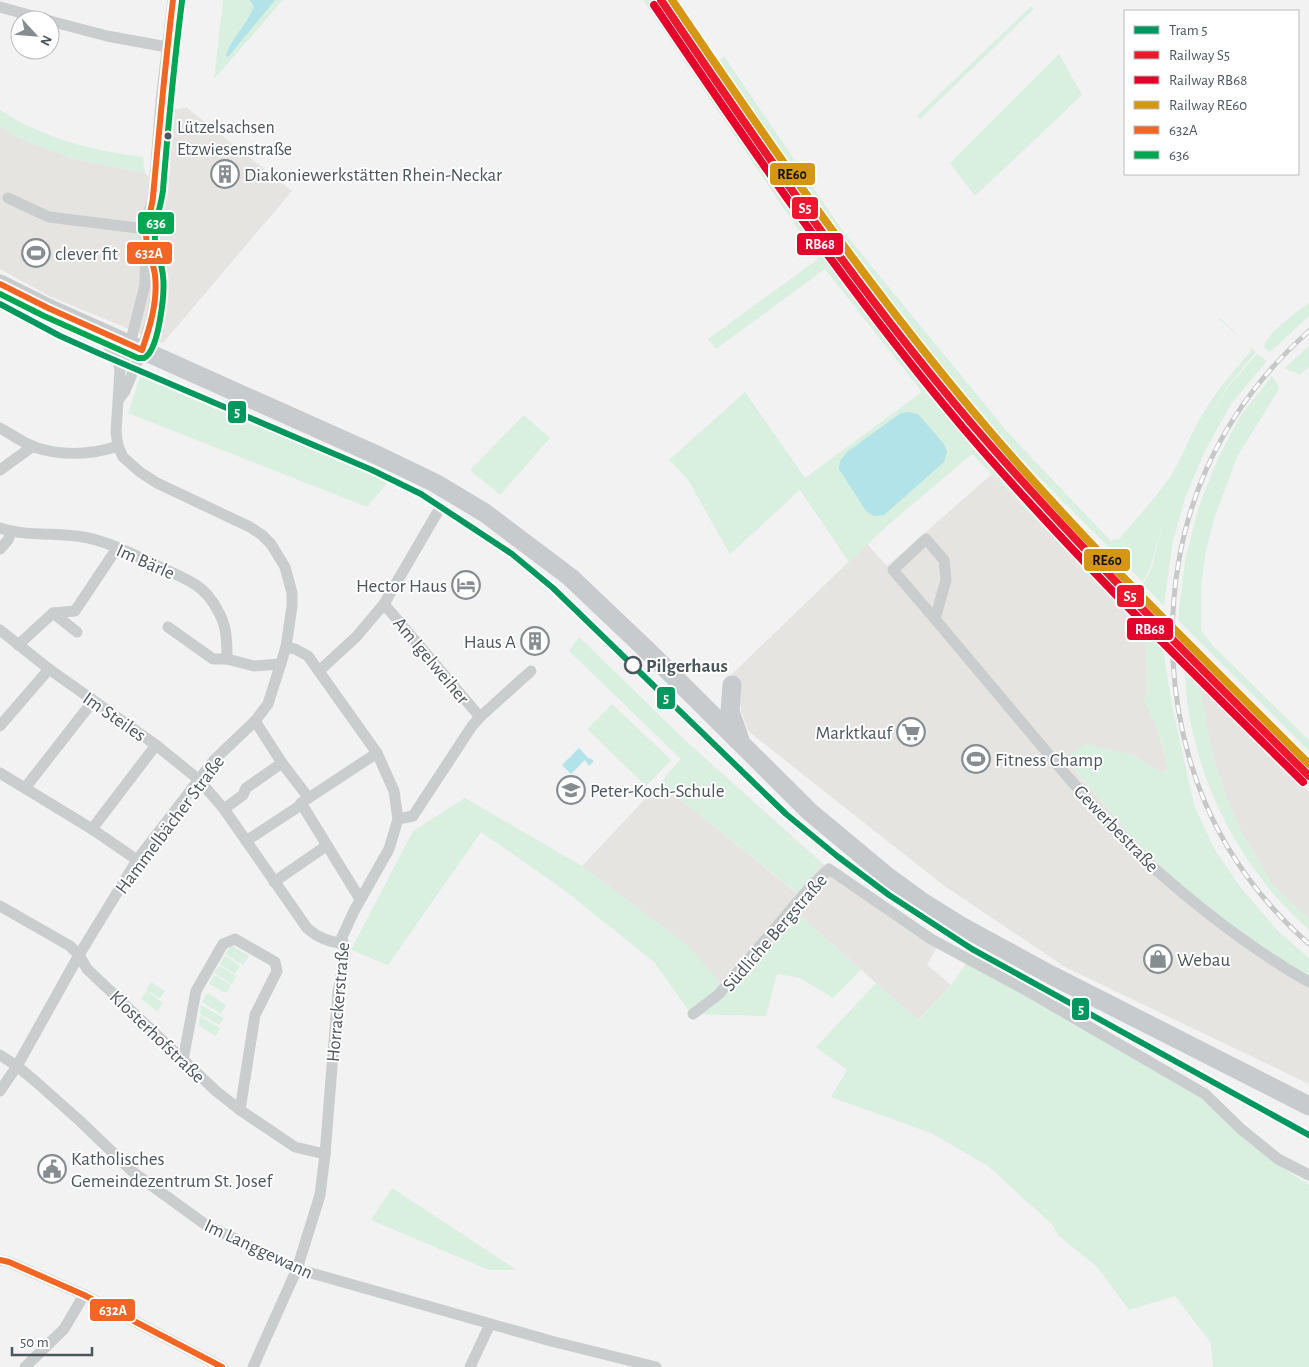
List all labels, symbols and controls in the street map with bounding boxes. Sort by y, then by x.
north arrow [10,10,60,60]
legend [1124,10,1299,175]
text: Tram 5 [1169,23,1208,38]
text: N [37,33,54,48]
text: Railway S5 [1169,48,1230,63]
text: Railway RB68 [1169,73,1247,88]
text: Railway RE60 [1169,98,1247,113]
place label: Lützelsachsen Etzwiesenstraße [177,119,292,159]
text: 632A [1169,123,1198,138]
marker: Lützelsachsen Etzwiesenstraße [163,131,173,141]
text: 636 [1169,148,1189,163]
building icon: Diakoniewerkstätten Rhein-Neckar [210,159,240,189]
line badge: RE60 [769,162,816,186]
place label: Diakoniewerkstätten Rhein-Neckar [244,166,502,185]
text: RE60 [777,168,807,182]
line badge: S5 [791,196,819,220]
text: S5 [798,202,812,216]
line badge: 636 [137,211,175,235]
text: 636 [146,217,166,231]
line badge: RB68 [796,232,844,256]
sports icon: clever fit [21,238,51,268]
text: RB68 [805,238,835,252]
line badge: 632A [126,241,173,265]
place label: clever fit [55,245,118,264]
text: 632A [135,247,163,261]
line badge: 5 [227,400,247,424]
text: 5 [234,406,240,420]
street label: Im Bärle [113,541,177,584]
line badge: RE60 [1083,548,1131,572]
text: RE60 [1092,554,1122,568]
hotel icon: Hector Haus [451,570,481,600]
place label: Hector Haus [356,577,447,596]
line badge: S5 [1116,584,1145,608]
text: S5 [1123,590,1137,604]
street label: Am Igelweiher [389,614,473,708]
line badge: RB68 [1126,617,1174,641]
text: RB68 [1135,623,1165,637]
building icon: Haus A [520,626,550,656]
place label: Haus A [464,633,516,652]
marker: Pilgerhaus [624,656,642,674]
place label: Pilgerhaus [646,657,728,676]
line badge: 5 [656,686,676,710]
street label: Im Steiles [79,689,149,746]
text: 5 [663,692,669,706]
supermarket icon: Marktkauf [896,717,926,747]
place label: Marktkauf [815,724,893,743]
sports icon: Fitness Champ [961,744,991,774]
place label: Fitness Champ [995,751,1103,770]
street label: Hammelbächer Straße [112,752,228,898]
school or university icon: Peter-Koch-Schule [556,775,586,805]
place label: Peter-Koch-Schule [590,782,724,801]
street label: Gewerbestraße [1070,782,1162,876]
street label: Südliche Bergstraße [719,871,831,995]
street label: Horrackerstraße [324,941,353,1063]
shop icon: Webau [1143,944,1173,974]
place label: Webau [1177,951,1230,970]
street label: Klosterhofstraße [106,987,208,1087]
line badge: 5 [1071,997,1090,1021]
text: 5 [1078,1003,1084,1017]
place label: Katholisches Gemeindezentrum St. Josef [71,1150,273,1191]
public building icon: Katholisches Gemeindezentrum St. Josef [37,1154,67,1184]
street label: Im Langgewann [201,1216,316,1283]
line badge: 632A [89,1298,136,1322]
text: 632A [99,1304,127,1318]
scale bar [12,1324,92,1356]
text: 50 m [20,1335,49,1350]

